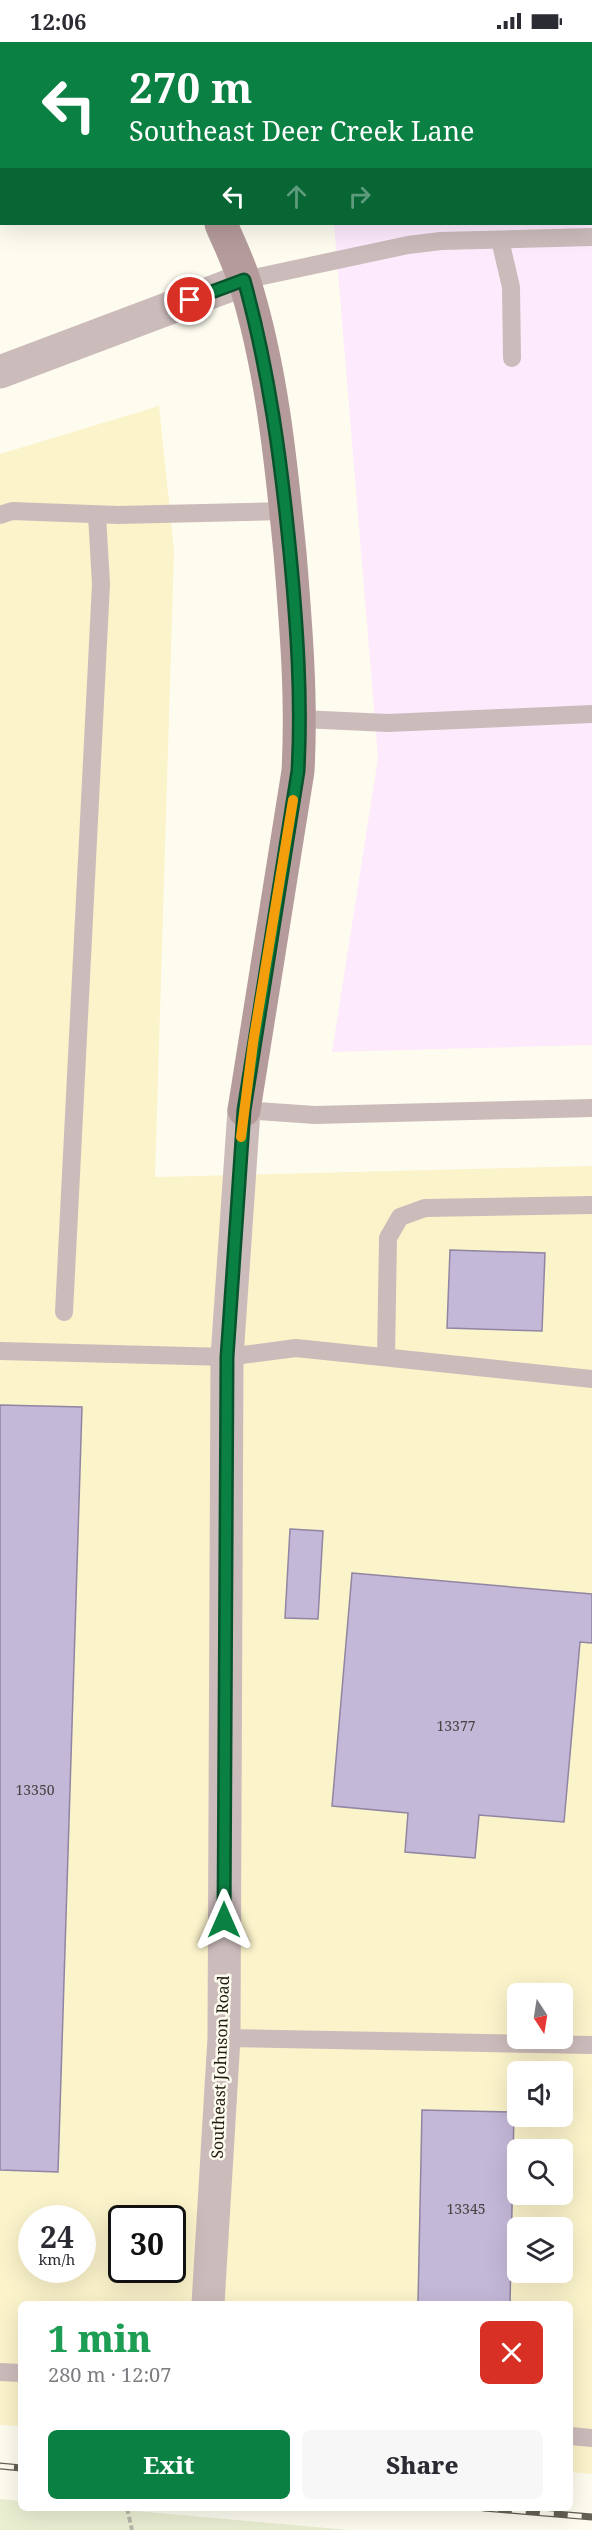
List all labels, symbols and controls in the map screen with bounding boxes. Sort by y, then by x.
text: 12:06 [30,6,86,36]
text: 270 m [129,58,253,115]
icon: left [30,66,108,144]
text: Southeast Deer Creek Lane [129,112,475,149]
icon: left [217,180,250,213]
icon: ahead [280,180,313,213]
icon: right [343,180,376,213]
pin [164,274,215,325]
icon: arrive [173,283,206,316]
house number: 13377 [436,1716,476,1735]
house number: 13350 [15,1780,55,1799]
position arrow [192,1888,256,1952]
street label: Southeast Johnson Road [206,1975,234,2159]
north arrow [507,1983,573,2049]
map controls [507,1983,573,2283]
button: sound [507,2061,573,2127]
button: search [507,2139,573,2205]
house number: 13345 [446,2199,486,2218]
speed limit sign: 30 [108,2205,186,2283]
text: 24 [40,2216,74,2257]
button: layers [507,2217,573,2283]
text: km/h [39,2249,75,2269]
text: 1 min [48,2314,151,2363]
button: close [480,2321,543,2384]
text: 280 m · 12:07 [48,2361,171,2388]
button: Exit [48,2430,290,2499]
button: Share [302,2430,543,2499]

